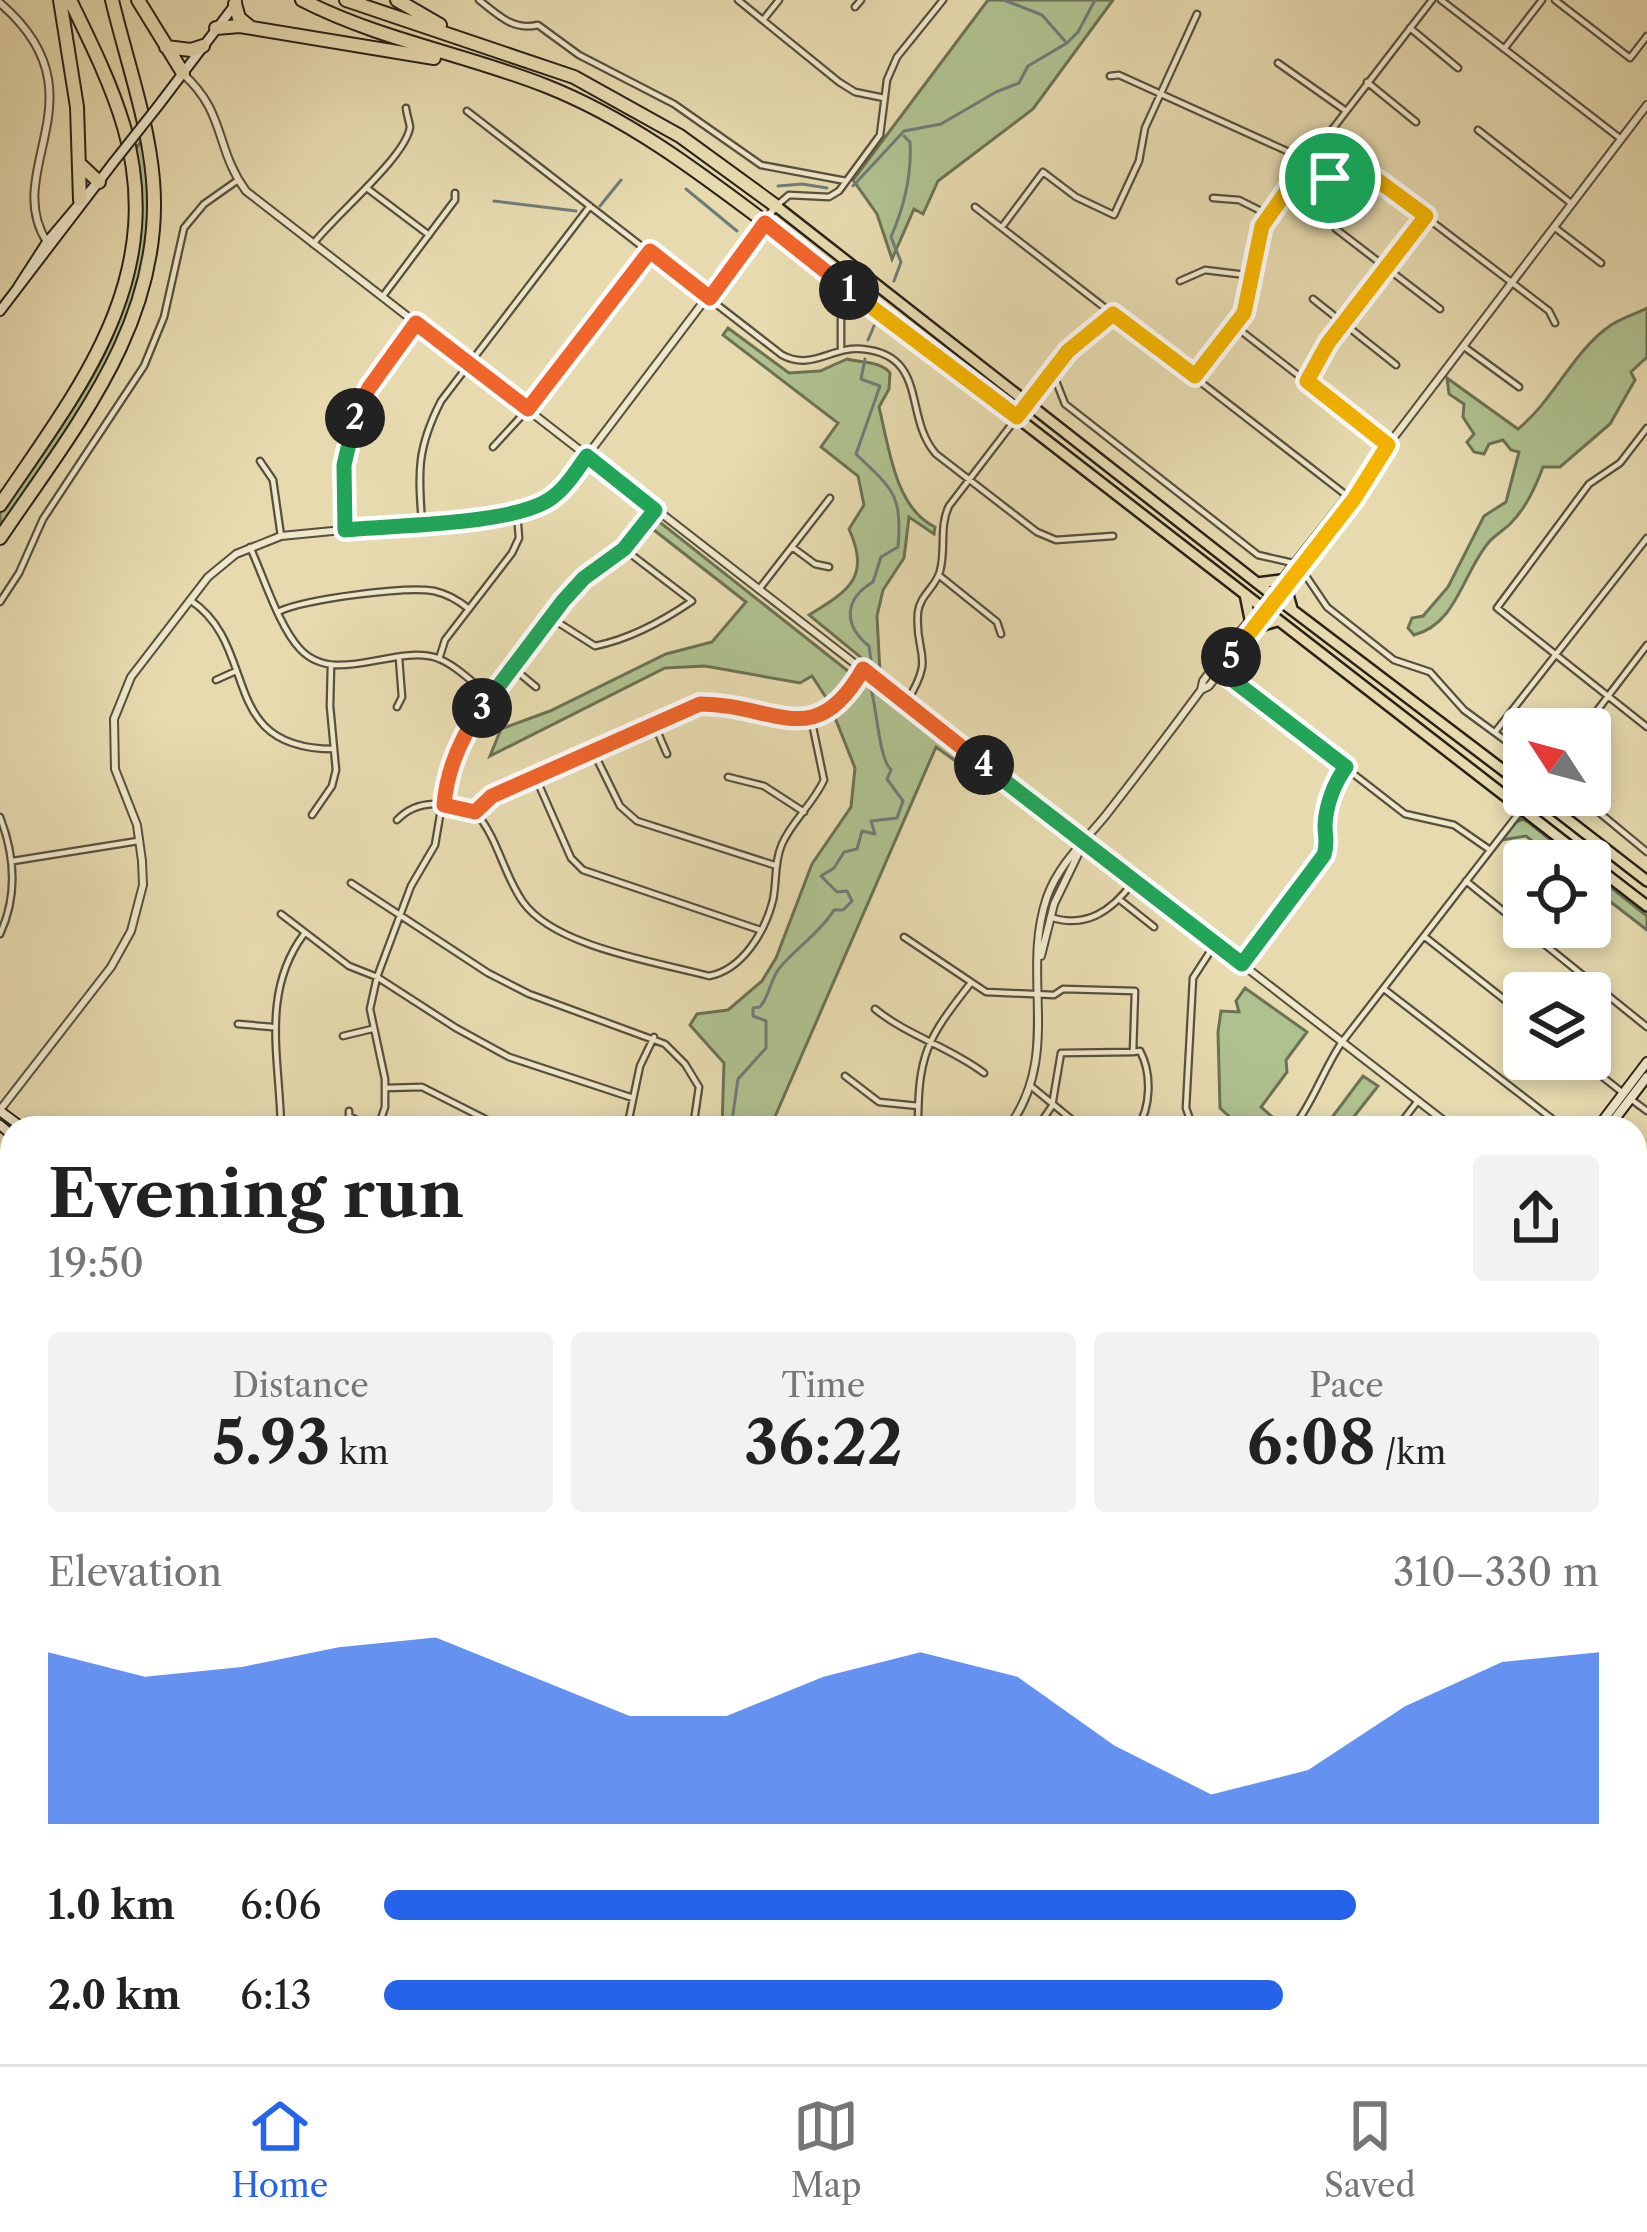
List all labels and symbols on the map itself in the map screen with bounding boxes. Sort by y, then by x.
pin [1279,127,1381,229]
pin: 1 [819,260,879,320]
pin: 2 [325,388,385,448]
pin: 5 [1201,627,1261,687]
pin: 3 [452,678,512,738]
north arrow [1503,708,1611,816]
pin: 4 [954,735,1014,795]

